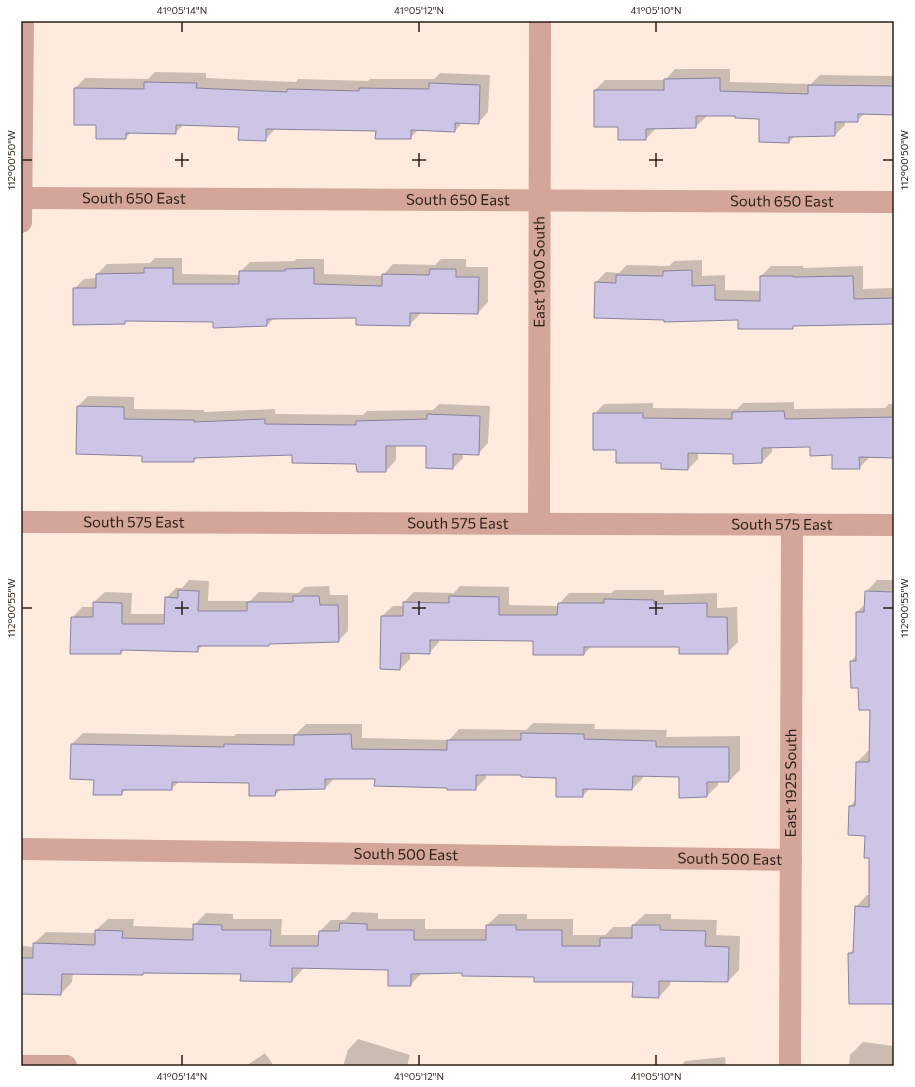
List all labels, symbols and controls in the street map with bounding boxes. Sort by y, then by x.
text: 41°05'14"N [157,4,207,16]
text: 41°05'12"N [394,4,444,16]
text: 41°05'10"N [630,4,682,16]
text: 112°00'50"W [5,130,17,190]
text: 112°00'50"W [898,130,910,190]
street label: South 650 East [82,188,186,207]
street label: South 650 East [406,190,510,208]
street label: South 650 East [730,191,834,210]
street label: East 1900 South [529,216,548,328]
street label: South 575 East [83,512,185,531]
street label: South 575 East [407,513,509,532]
street label: South 575 East [731,514,833,533]
text: 112°00'55"W [5,578,17,638]
text: 112°00'55"W [898,578,910,638]
street label: East 1925 South [781,729,799,837]
street label: South 500 East [354,844,458,863]
street label: South 500 East [678,848,782,868]
text: 41°05'14"N [157,1070,207,1082]
text: 41°05'12"N [394,1070,444,1082]
text: 41°05'10"N [630,1070,682,1082]

